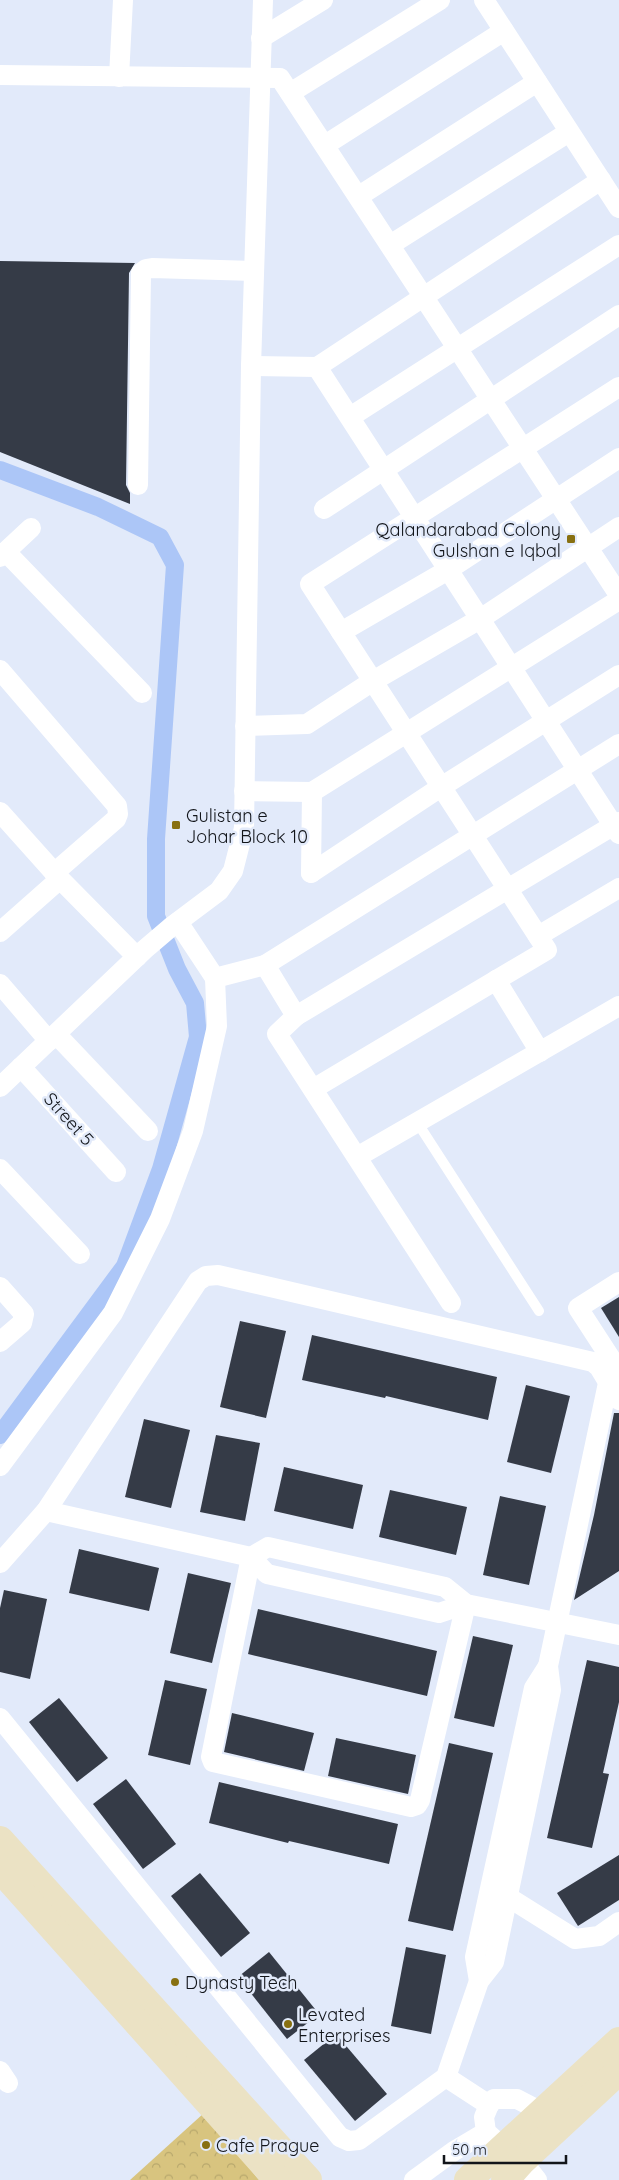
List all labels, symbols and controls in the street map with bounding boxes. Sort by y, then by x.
place label: Qalandarabad Colony Gulshan e Iqbal [376,518,561,562]
marker: Qalandarabad Colony Gulshan e Iqbal [565,533,577,545]
place label: Gulistan e Johar Block 10 [186,804,308,848]
marker: Gulistan e Johar Block 10 [170,819,182,831]
street label: Street 5 [39,1088,99,1150]
place label: Dynasty Tech [185,1971,298,1994]
marker: Dynasty Tech [169,1976,181,1988]
place label: Levated Enterprises [298,2003,390,2047]
marker: Levated Enterprises [282,2018,294,2030]
scale bar [444,2132,566,2164]
place label: Cafe Prague [216,2134,319,2157]
marker: Cafe Prague [200,2139,212,2151]
text: 50 m [452,2140,487,2159]

